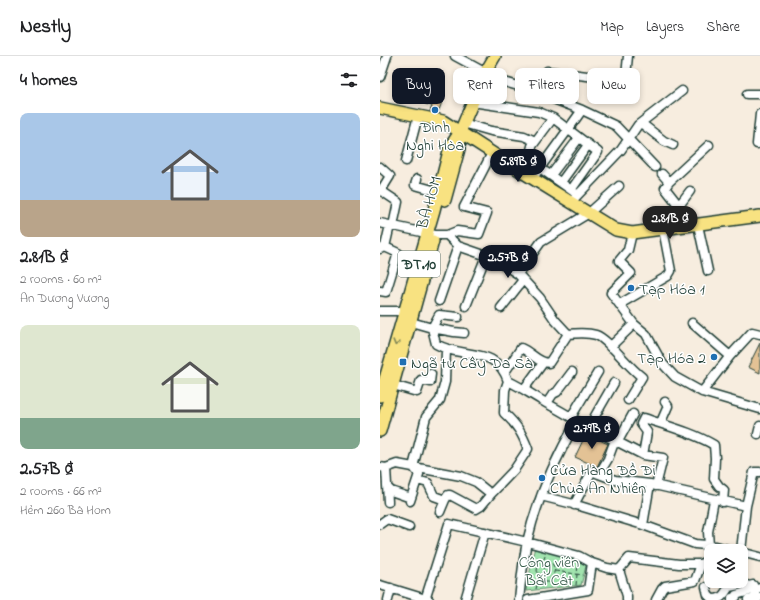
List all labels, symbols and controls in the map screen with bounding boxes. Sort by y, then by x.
text: Nestly [20,14,71,41]
text: Map [600,17,624,38]
text: Layers [646,17,684,38]
text: Share [706,17,740,38]
text: 4 homes [20,68,78,93]
chip: Buy [392,68,445,104]
chip: Rent [453,68,507,104]
chip: Filters [515,68,579,104]
chip: New [587,68,640,104]
icon: filters [338,69,360,91]
marker: Đình Nghi Hòa [430,105,440,115]
place label: Đình Nghi Hòa [406,116,464,158]
icon: home [154,139,226,211]
pin: 5.89B ₫ [481,149,555,183]
text: 5.89B ₫ [499,152,537,171]
street label: BÀ HOM [411,173,449,233]
pin: 2.81B ₫ [633,206,707,240]
text: 2.81B ₫ [652,209,688,228]
text: 2.81B ₫ [20,245,68,270]
pin: 2.57B ₫ [471,245,545,279]
text: 2.57B ₫ [488,248,528,267]
road number: ĐT.10 [398,251,440,277]
text: 2 rooms · 60 m² [20,270,102,289]
place label: Tạp Hóa 1 [639,278,705,302]
marker: Tạp Hóa 1 [626,283,636,293]
text: An Dương Vương [20,289,109,308]
one-way arrow [392,339,401,346]
place label: Tạp Hóa 2 [637,347,706,371]
icon: home [154,351,226,423]
place label: Ngã tư Cây Da Sà [411,352,533,376]
marker: Tạp Hóa 2 [709,352,719,362]
marker: Ngã tư Cây Da Sà [398,357,408,367]
pin: 2.79B ₫ [555,416,629,450]
text: 2.79B ₫ [573,419,611,438]
text: 2.57B ₫ [20,457,73,482]
place label: Cửa Hàng Đồ Đi Chùa An Nhiên [550,459,656,501]
marker: Cửa Hàng Đồ Đi Chùa An Nhiên [537,473,547,483]
text: 2 rooms · 66 m² [20,482,102,501]
text: Hẻm 260 Bà Hom [20,501,111,520]
map controls [704,544,748,588]
button: layers [704,544,748,588]
park label: Công viên Bãi Cát [519,551,579,593]

